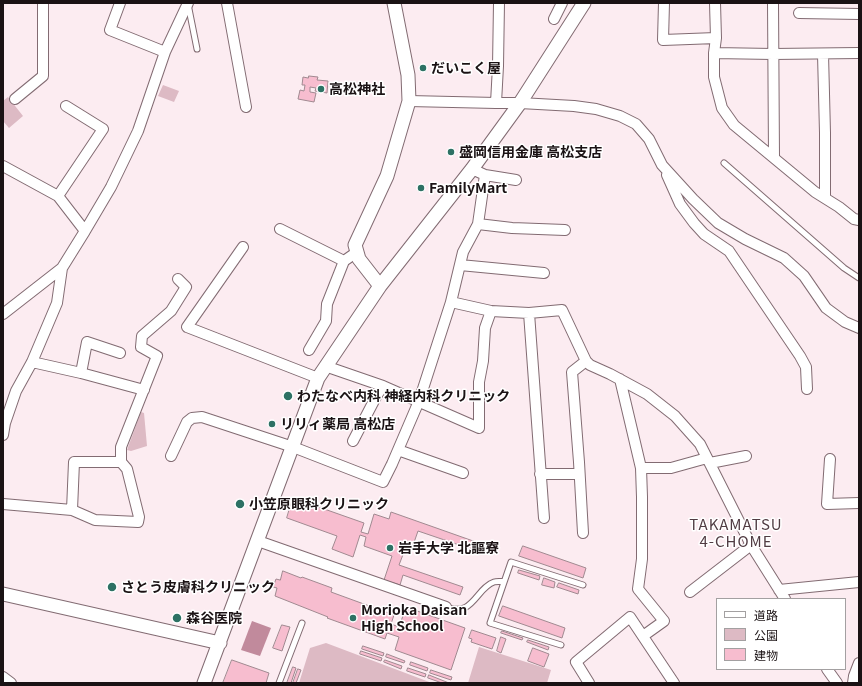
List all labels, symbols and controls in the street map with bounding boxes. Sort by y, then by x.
place label: だいこく屋 [431,60,501,76]
marker: だいこく屋 [418,63,428,73]
place label: 高松神社 [329,81,385,97]
marker: 高松神社 [316,84,326,94]
place label: 盛岡信用金庫 高松支店 [459,144,602,160]
marker: 盛岡信用金庫 高松支店 [446,147,456,157]
place label: FamilyMart [429,180,507,196]
marker: FamilyMart [416,183,426,193]
place label: わたなべ内科 神経内科クリニック [297,388,510,404]
marker: わたなべ内科 神経内科クリニック [282,390,294,402]
place label: リリィ薬局 高松店 [280,416,395,432]
marker: リリィ薬局 高松店 [267,419,277,429]
place label: 小笠原眼科クリニック [249,496,389,512]
marker: 小笠原眼科クリニック [234,498,246,510]
district label: TAKAMATSU 4-CHOME [689,515,783,550]
place label: 岩手大学 北謳寮 [398,540,499,556]
marker: 岩手大学 北謳寮 [385,543,395,553]
place label: さとう皮膚科クリニック [121,579,275,595]
marker: さとう皮膚科クリニック [106,581,118,593]
legend [716,598,846,670]
place label: Morioka Daisan High School [361,602,467,634]
text: 道路 [754,606,778,623]
place label: 森谷医院 [186,610,242,626]
marker: 森谷医院 [171,612,183,624]
marker: Morioka Daisan High School [348,613,358,623]
text: 公園 [754,626,778,643]
text: 建物 [754,646,778,663]

